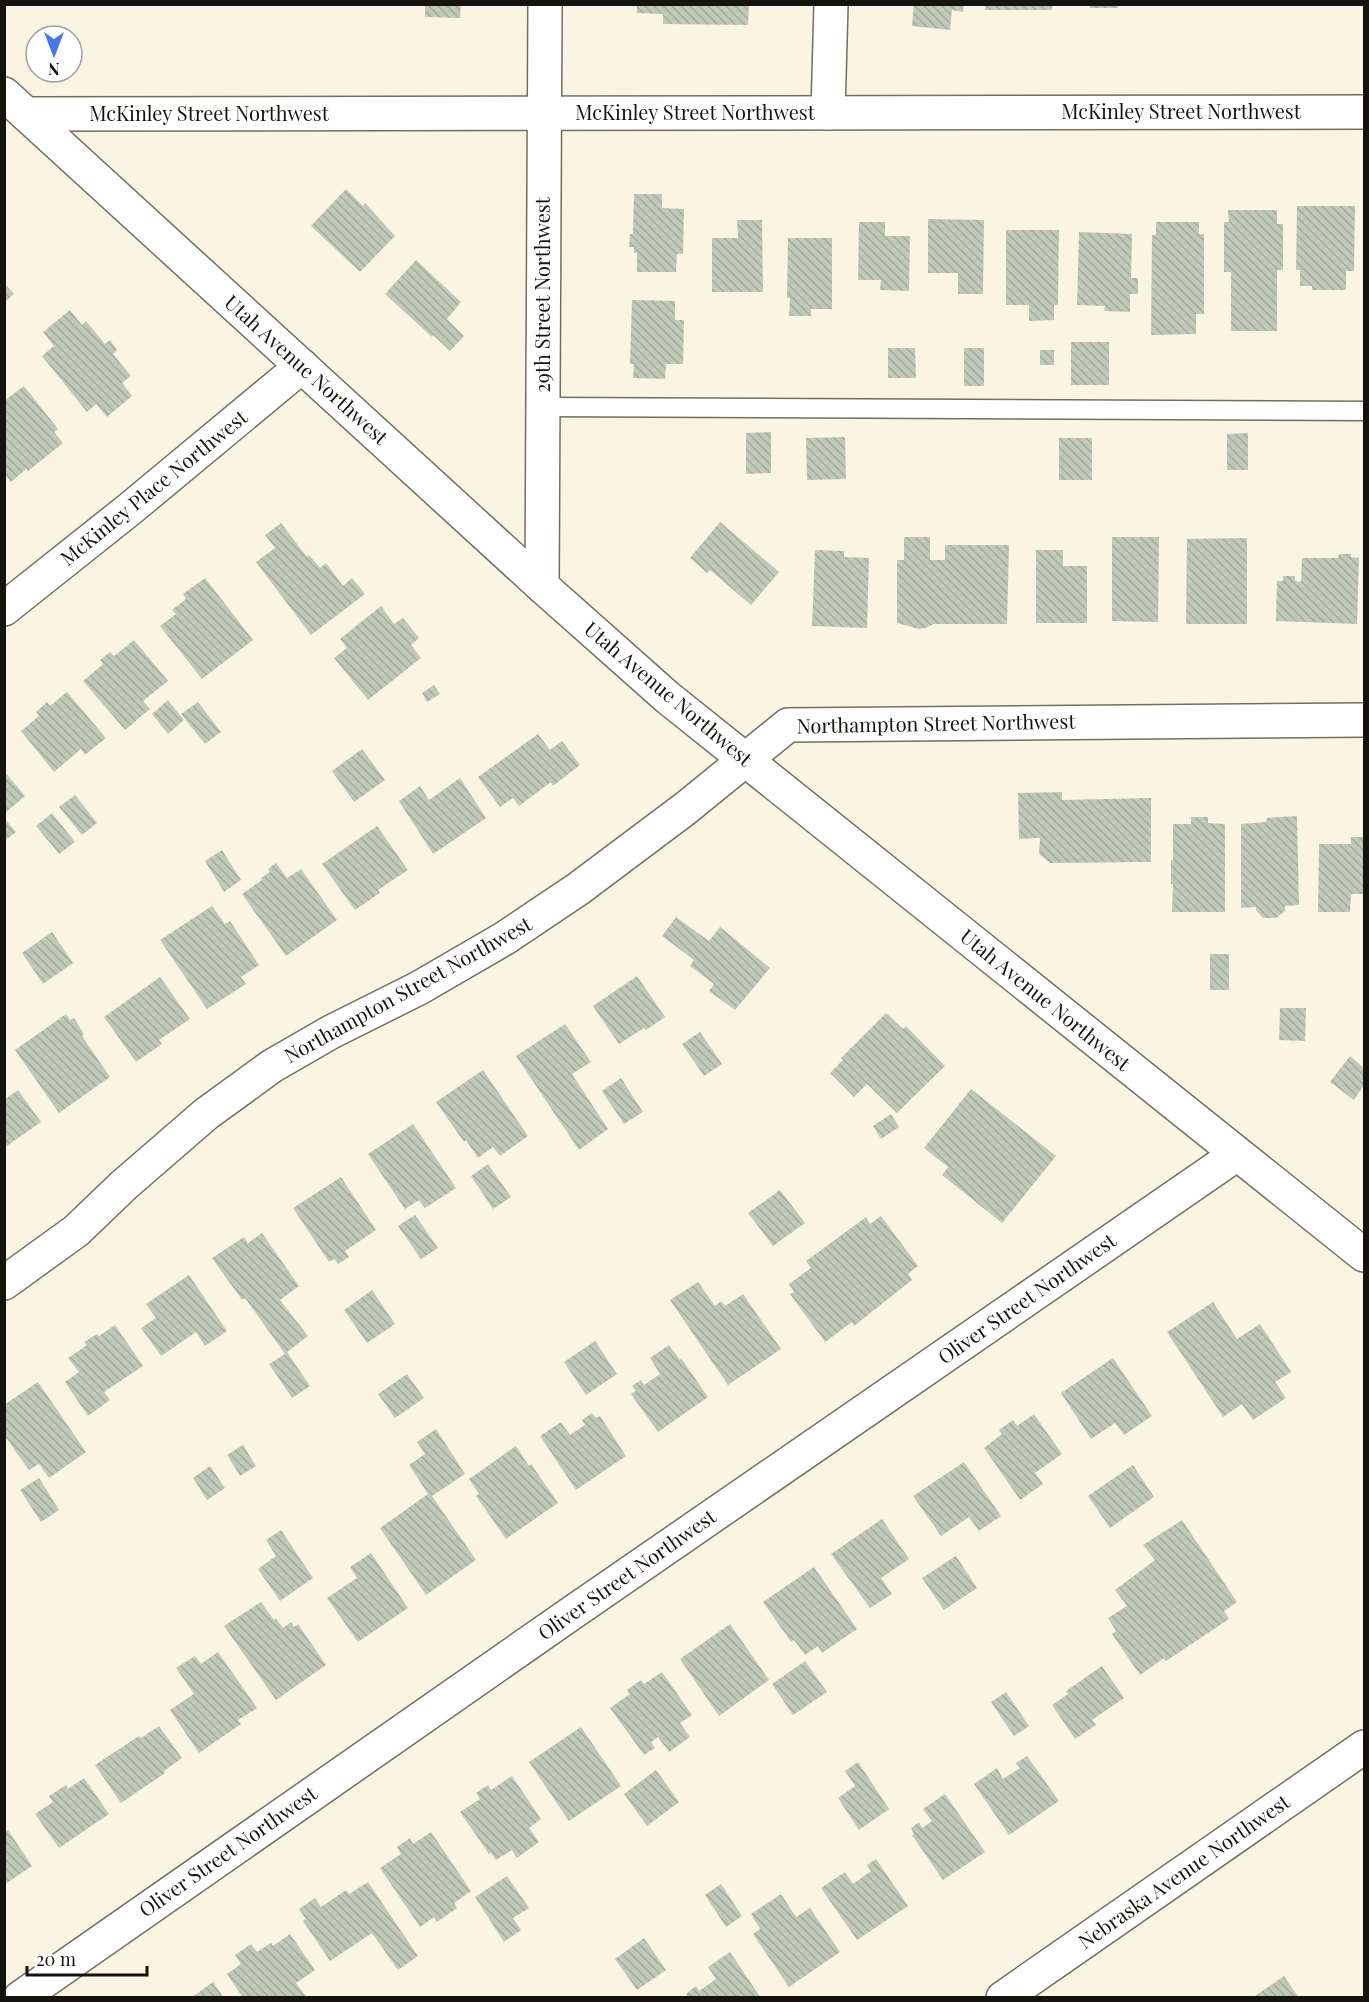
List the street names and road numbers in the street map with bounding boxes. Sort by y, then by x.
street label: McKinley Street Northwest [1061,97,1302,124]
street label: McKinley Street Northwest [575,98,816,125]
street label: McKinley Street Northwest [89,99,330,126]
street label: 29th Street Northwest [528,196,555,393]
street label: Utah Avenue Northwest [219,288,395,450]
street label: McKinley Place Northwest [54,402,253,571]
street label: Utah Avenue Northwest [579,615,759,772]
street label: Northampton Street Northwest [796,707,1076,738]
street label: Northampton Street Northwest [279,909,537,1068]
street label: Utah Avenue Northwest [955,922,1137,1076]
street label: Oliver Street Northwest [932,1226,1121,1369]
street label: Oliver Street Northwest [532,1502,721,1645]
street label: Oliver Street Northwest [133,1779,322,1922]
street label: Nebraska Avenue Northwest [1072,1787,1295,1954]

